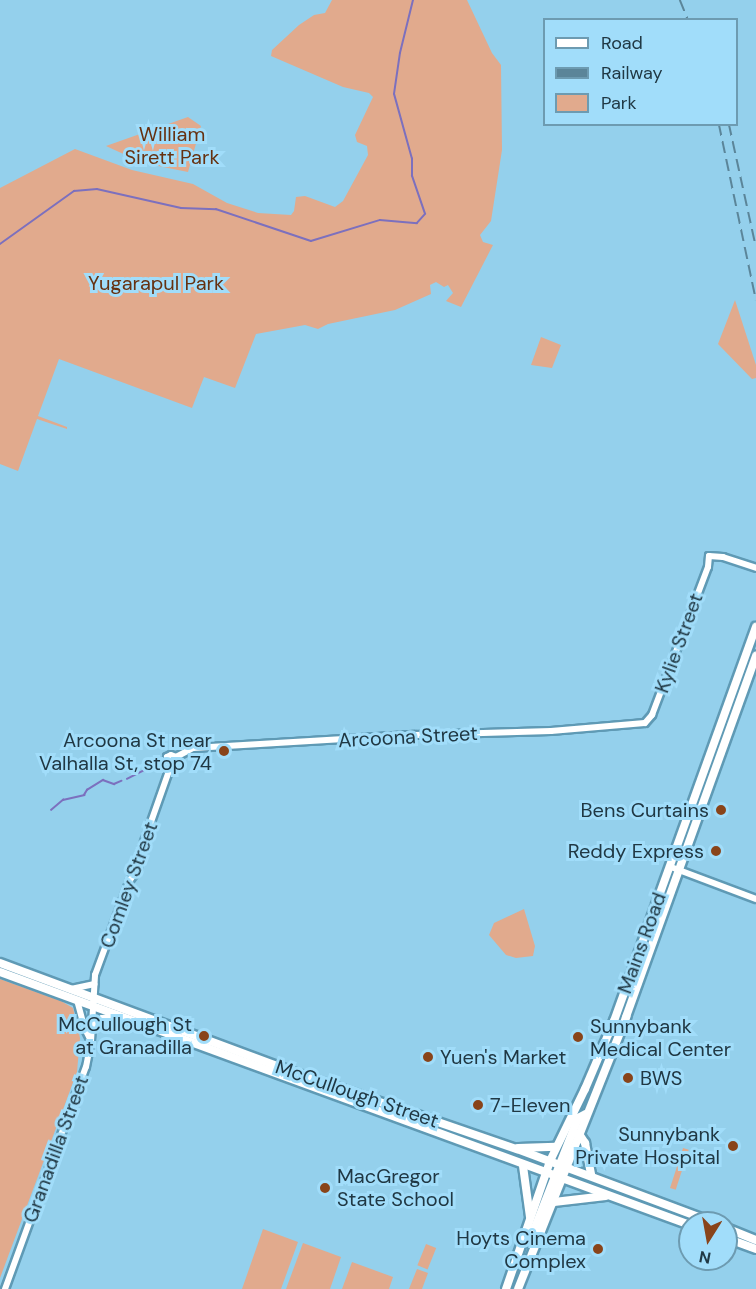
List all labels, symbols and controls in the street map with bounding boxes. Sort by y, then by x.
legend [543,18,738,126]
text: Road [601,31,643,55]
text: Railway [601,61,663,85]
text: Park [601,91,637,115]
park label: William Sirett Park [125,123,219,170]
park label: Yugarapul Park [88,271,224,295]
street label: Kylie Street [650,590,708,696]
street label: Arcoona Street [338,721,478,753]
place label: Arcoona St near Valhalla St, stop 74 [39,728,212,775]
marker: Arcoona St near Valhalla St, stop 74 [217,744,231,758]
place label: Bens Curtains [581,798,709,822]
marker: Bens Curtains [714,803,728,817]
street label: Comley Street [95,819,163,951]
place label: Reddy Express [568,839,704,863]
marker: Reddy Express [709,844,723,858]
street label: Mains Road [613,889,671,997]
place label: McCullough St at Granadilla [58,1012,192,1059]
place label: Sunnybank Medical Center [590,1014,731,1061]
marker: McCullough St at Granadilla [197,1029,211,1043]
marker: Sunnybank Medical Center [571,1030,585,1044]
place label: Yuen's Market [440,1045,566,1069]
marker: Yuen's Market [421,1050,435,1064]
street label: McCullough Street [272,1055,442,1133]
place label: BWS [640,1066,682,1090]
marker: BWS [621,1071,635,1085]
street label: Granadilla Street [18,1072,94,1226]
place label: 7-Eleven [490,1093,570,1117]
marker: 7-Eleven [471,1098,485,1112]
place label: Sunnybank Private Hospital [575,1122,720,1169]
marker: Sunnybank Private Hospital [724,1137,742,1155]
place label: MacGregor State School [337,1164,454,1211]
marker: MacGregor State School [318,1181,332,1195]
north arrow [678,1211,738,1271]
place label: Hoyts Cinema Complex [456,1226,586,1273]
marker: Hoyts Cinema Complex [591,1242,605,1256]
text: N [697,1246,713,1269]

